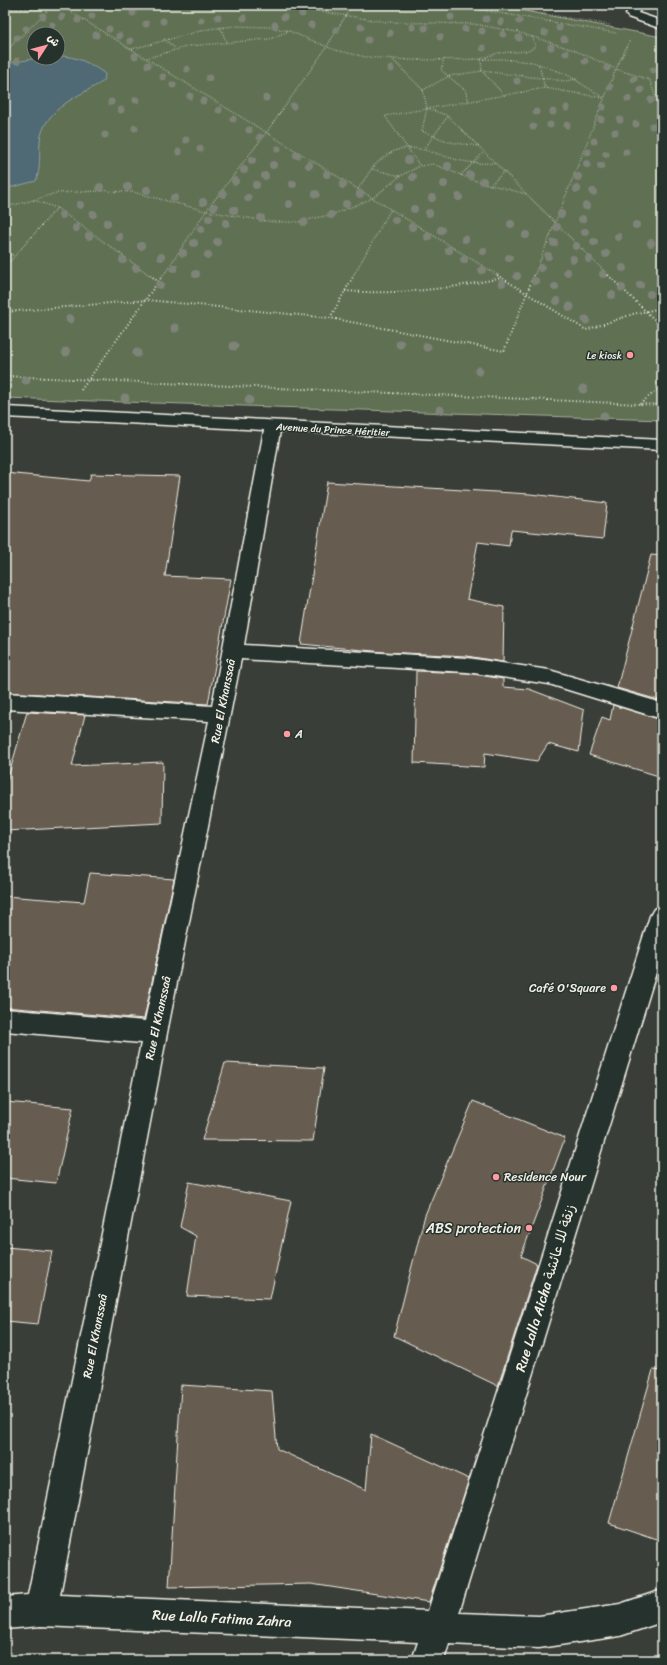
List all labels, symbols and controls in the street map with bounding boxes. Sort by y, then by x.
north arrow [26,26,66,66]
text: ش [42,30,65,51]
place label: Le kiosk [587,347,622,365]
marker: Le kiosk [625,350,635,360]
street label: Avenue du Prince Héritier [275,418,391,442]
street label: Rue El Khanssaâ [204,657,242,745]
place label: A [294,723,303,745]
marker: A [282,729,292,739]
street label: Rue El Khanssaâ [138,974,178,1062]
place label: Café O'Square [529,977,606,999]
marker: Café O'Square [609,983,619,993]
place label: Residence Nour [504,1166,587,1188]
marker: Residence Nour [491,1172,501,1182]
street label: Rue Lalla Aicha زنقة للا عائشة [508,1201,583,1375]
place label: ABS protection [425,1216,521,1241]
marker: ABS protection [524,1223,534,1233]
street label: Rue El Khanssaâ [76,1292,114,1380]
street label: Rue Lalla Fatima Zahra [152,1602,292,1635]

